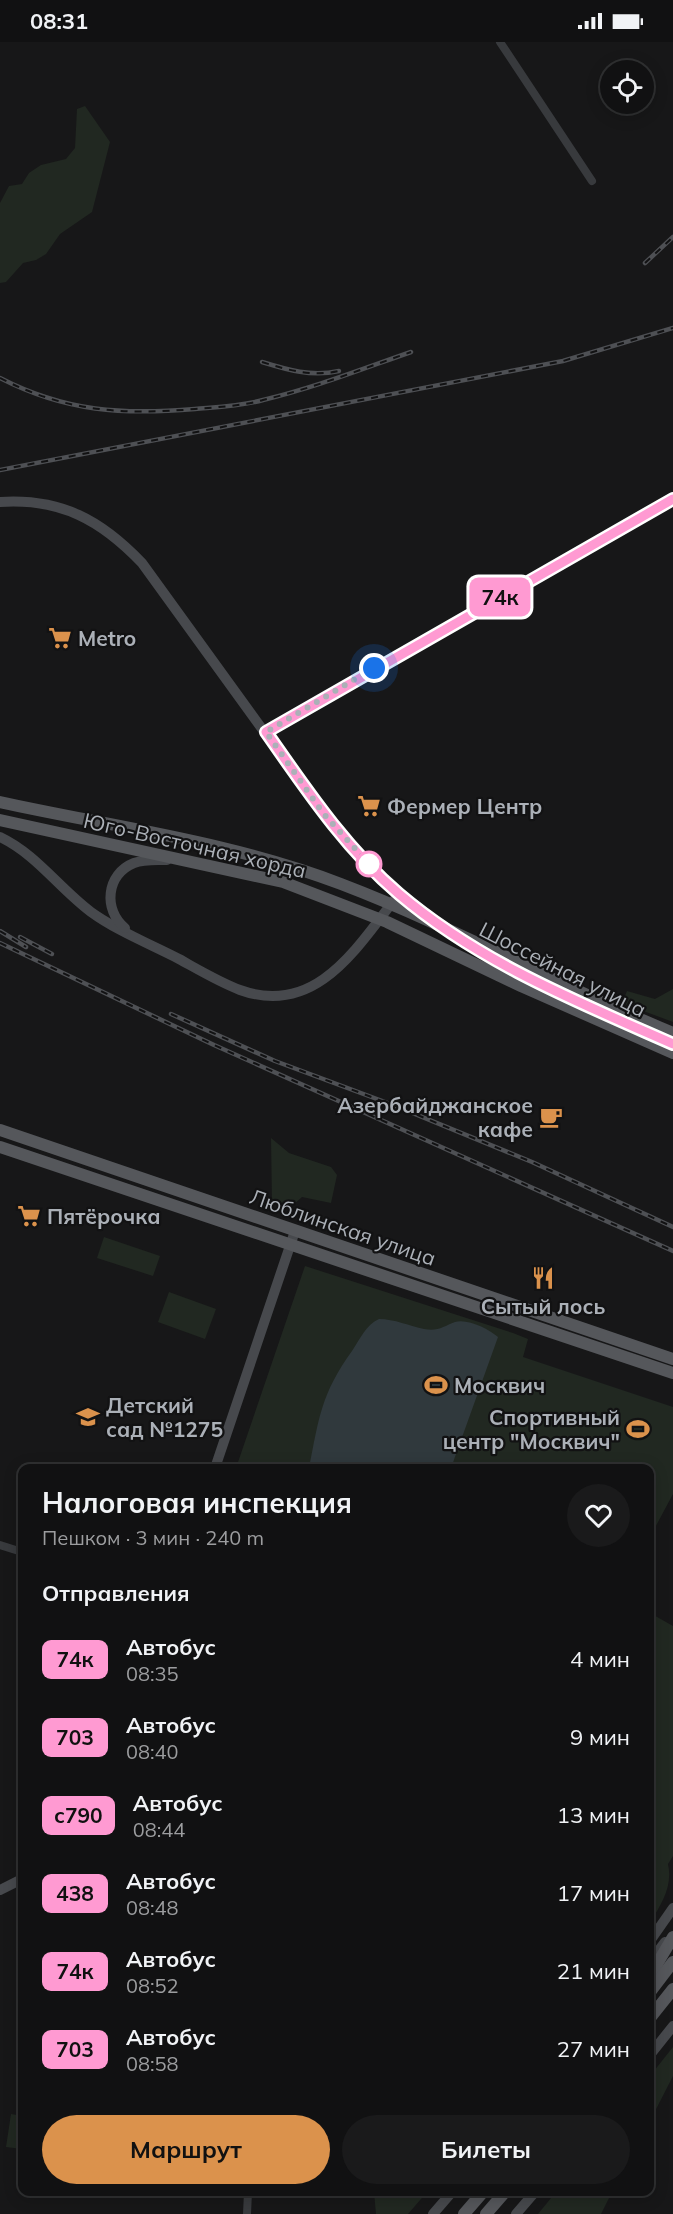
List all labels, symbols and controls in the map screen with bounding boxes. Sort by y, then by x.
text: 08:31 [30,7,88,35]
map controls [600,60,654,114]
button: locate [600,60,654,114]
line badge: 74к [466,578,534,616]
text: 74к [481,584,519,610]
supermarket icon: Metro [47,625,73,651]
place label: Metro [78,625,136,651]
your location [359,653,389,683]
supermarket icon: Фермер Центр [356,793,382,819]
place label: Фермер Центр [387,793,542,819]
street label: Юго-Восточная хорда [81,807,309,883]
unlabelled marker [356,851,382,877]
street label: Шоссейная улица [475,916,651,1022]
place label: Азербайджанское кафе [337,1092,533,1142]
cafe icon: Азербайджанское кафе [538,1104,564,1130]
street label: Люблинская улица [247,1183,439,1271]
supermarket icon: Пятёрочка [16,1203,42,1229]
place label: Пятёрочка [47,1203,161,1229]
restaurant icon: Сытый лось [530,1265,556,1291]
place label: Сытый лось [481,1293,605,1319]
sports icon: Москвич [423,1372,449,1398]
place label: Москвич [454,1372,545,1398]
place label: Детский сад №1275 [106,1392,223,1442]
school or university icon: Детский сад №1275 [75,1404,101,1430]
place label: Спортивный центр "Москвич" [443,1404,620,1454]
sports icon: Спортивный центр "Москвич" [625,1416,651,1442]
button: heart [567,1484,630,1547]
text: Налоговая инспекция [42,1485,352,1520]
text: Пешком · 3 мин · 240 m [42,1525,264,1550]
text: Отправления [42,1579,190,1607]
text: Автобус [126,1633,216,1661]
text: 4 мин [570,1645,630,1673]
text: 74к [56,1646,94,1672]
text: 08:35 [126,1661,179,1686]
text: Автобус [126,1711,216,1739]
text: 9 мин [570,1723,630,1751]
text: 703 [56,1724,94,1750]
text: 08:40 [126,1739,179,1764]
text: Автобус [133,1789,223,1817]
text: 13 мин [557,1801,630,1829]
text: с790 [54,1802,103,1828]
text: 08:44 [133,1817,185,1842]
text: Автобус [126,1867,216,1895]
text: 17 мин [557,1879,630,1907]
text: 438 [56,1880,94,1906]
text: 08:48 [126,1895,179,1920]
text: Автобус [126,1945,216,1973]
text: 21 мин [557,1957,630,1985]
text: 74к [56,1958,94,1984]
text: 08:52 [126,1973,179,1998]
text: Автобус [126,2023,216,2051]
text: 27 мин [557,2035,630,2063]
text: 703 [56,2036,94,2062]
text: 08:58 [126,2051,179,2076]
button: Маршрут [42,2115,330,2184]
button: Билеты [342,2115,630,2184]

